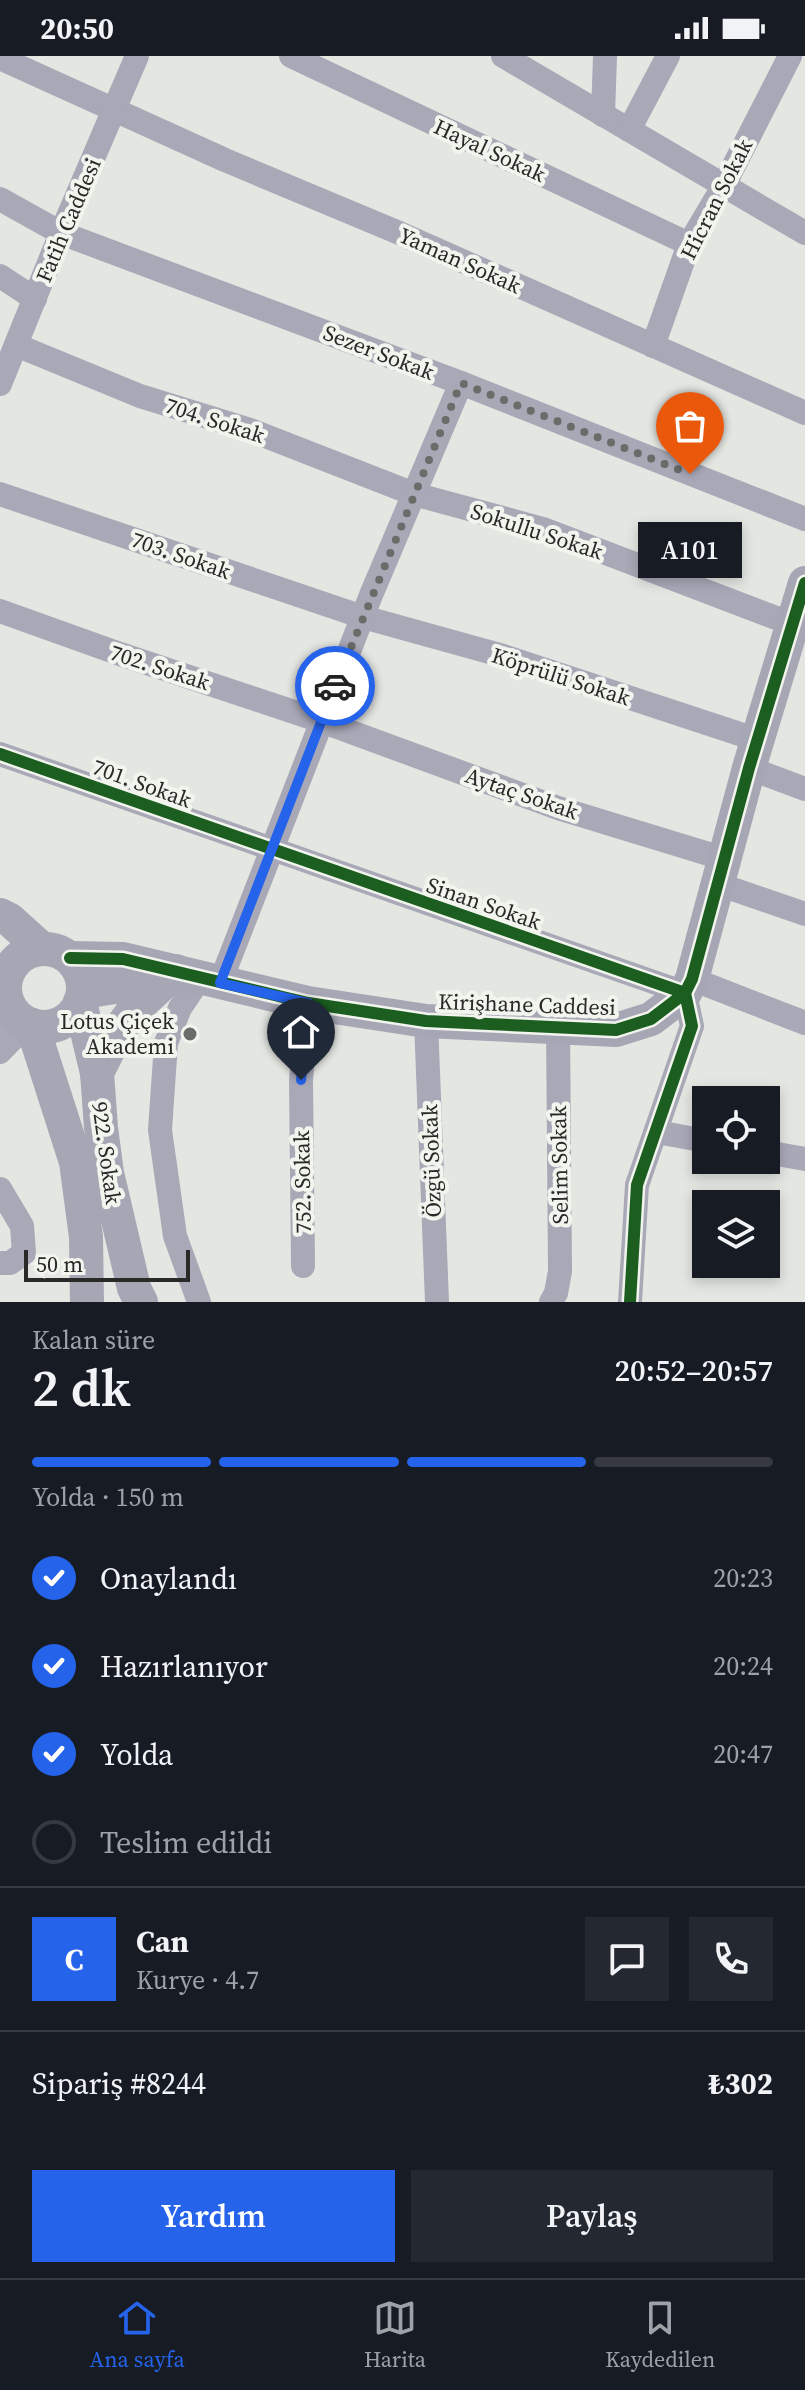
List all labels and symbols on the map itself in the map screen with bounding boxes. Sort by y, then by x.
street label: Hayal Sokak [429,111,552,189]
street label: Hicran Sokak [673,133,760,264]
street label: Fatih Caddesi [28,153,108,287]
street label: Yaman Sokak [394,220,527,301]
street label: Sezer Sokak [319,317,440,387]
street label: 704. Sokak [161,390,270,450]
pin [656,392,724,474]
street label: Sokullu Sokak [467,496,608,567]
callout: A101 [638,522,742,578]
street label: 703. Sokak [127,524,236,586]
street label: 702. Sokak [106,637,215,697]
street label: Köprülü Sokak [488,640,635,713]
courier [295,646,375,726]
street label: 701. Sokak [88,751,196,815]
street label: Aytaç Sokak [462,760,583,827]
street label: Sinan Sokak [423,869,546,937]
street label: Kirişhane Caddesi [438,986,616,1022]
pin [267,998,335,1080]
place label: Lotus Çiçek Akademi [60,1006,175,1061]
marker: Lotus Çiçek Akademi [181,1025,199,1043]
street label: 922. Sokak [85,1100,129,1207]
street label: Özgü Sokak [414,1103,448,1218]
street label: Selim Sokak [543,1104,575,1225]
street label: 752. Sokak [286,1129,318,1234]
scale bar [24,1246,190,1282]

